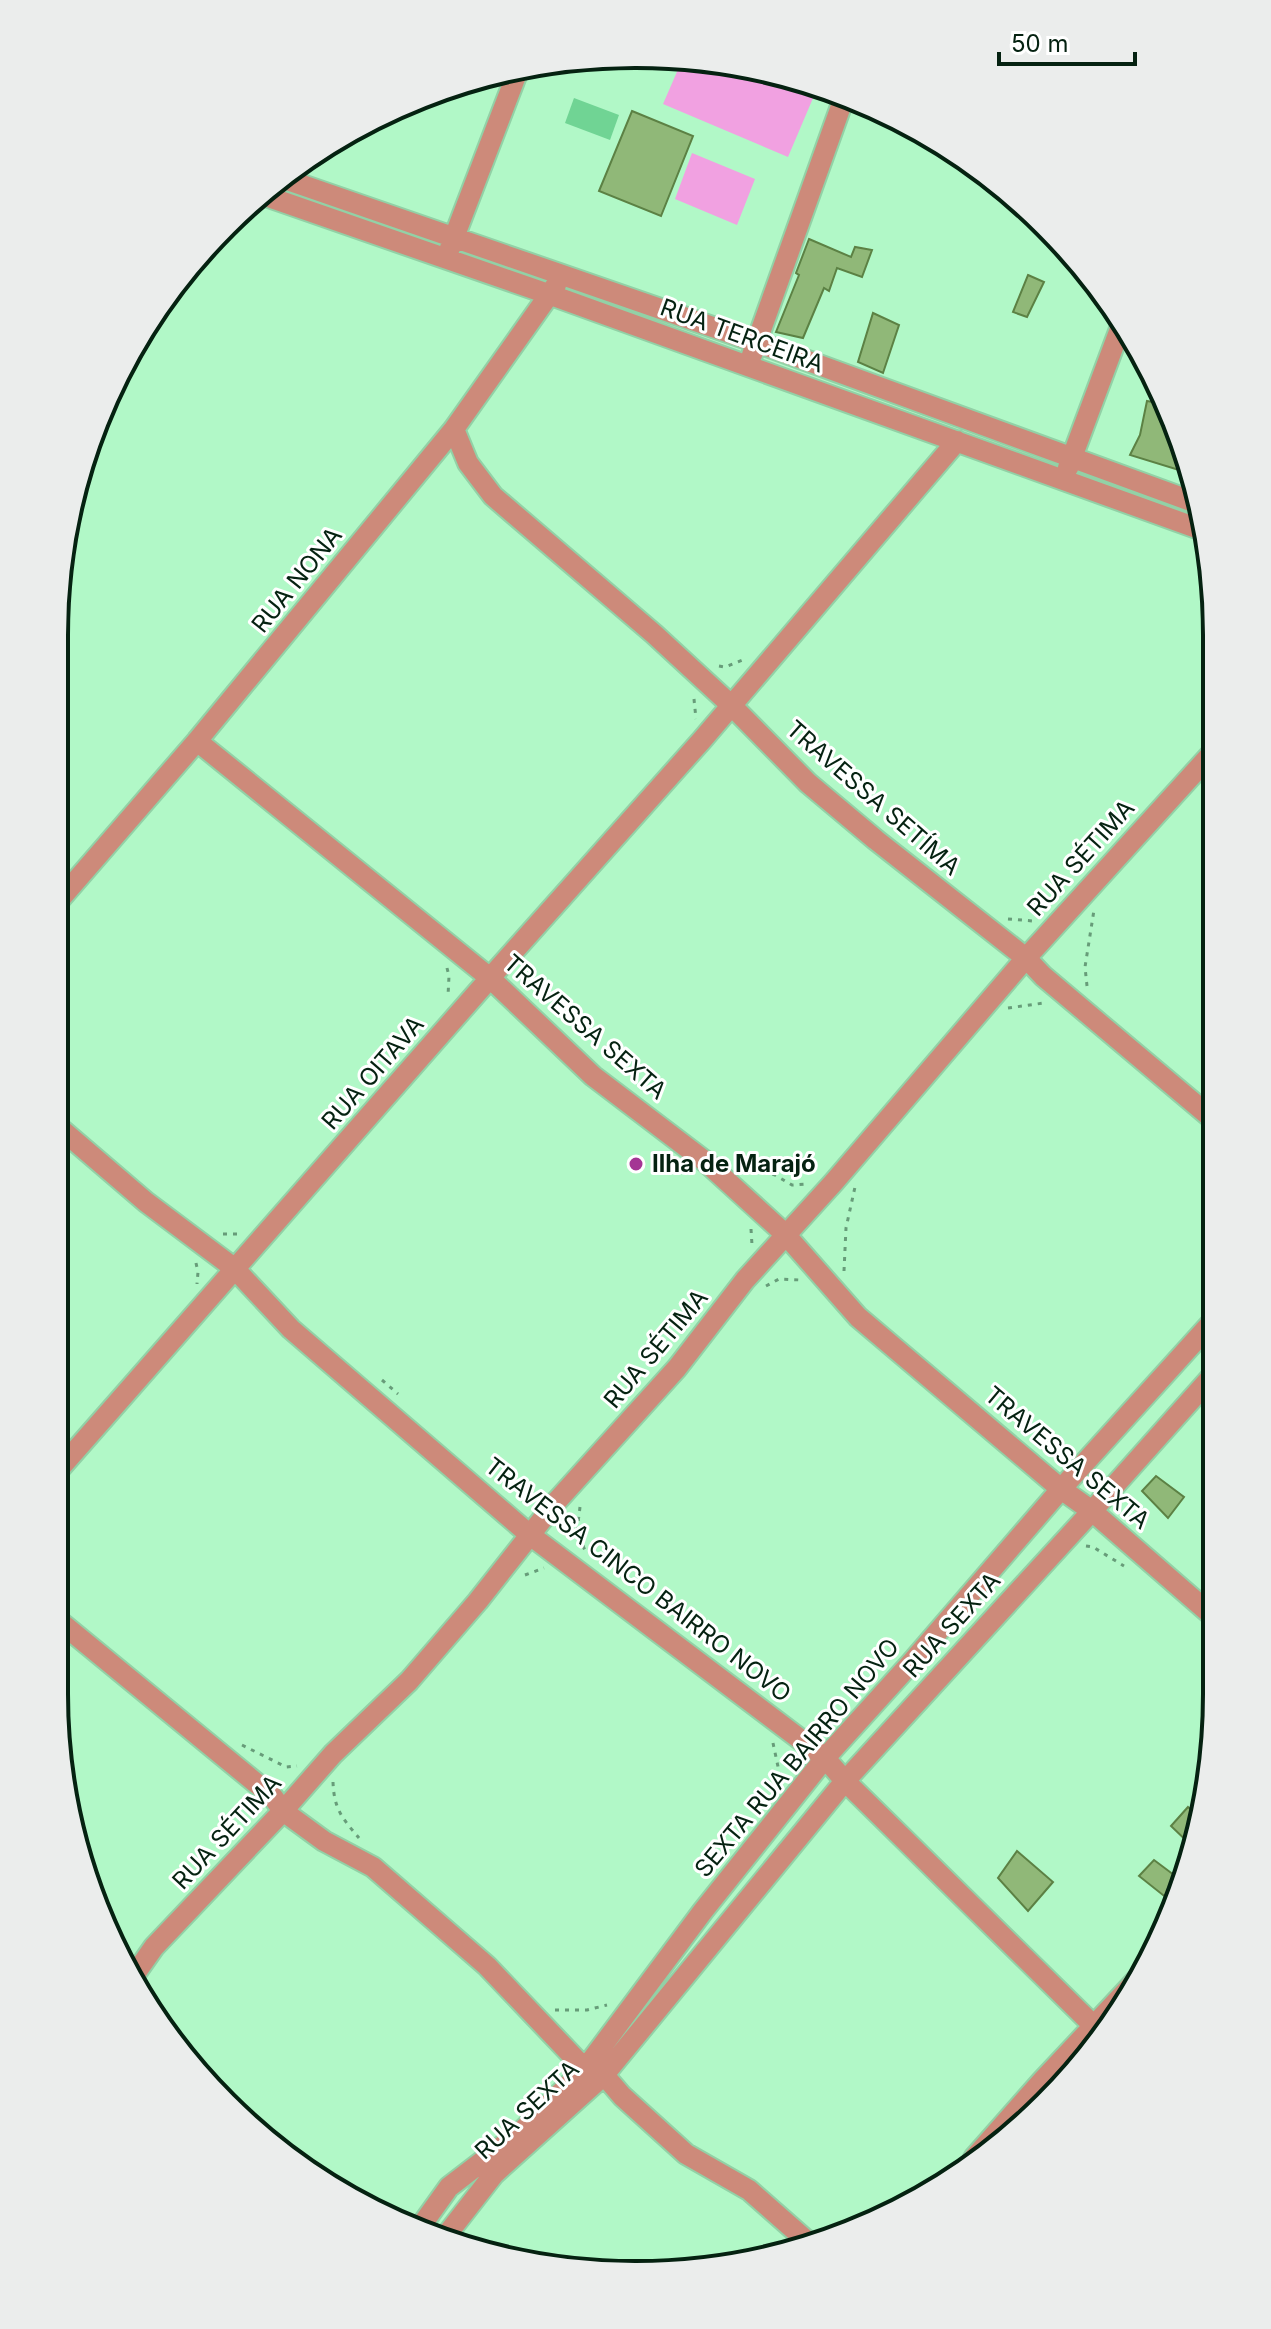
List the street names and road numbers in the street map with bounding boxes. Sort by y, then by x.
street label: RUA TERCEIRA [656,293,828,379]
street label: RUA NONA [245,521,348,638]
street label: TRAVESSA SETÍMA [780,713,967,881]
street label: RUA SÉTIMA [1020,793,1140,922]
street label: TRAVESSA SEXTA [498,948,673,1105]
street label: RUA OITAVA [315,1010,430,1135]
street label: RUA SÉTIMA [597,1283,714,1414]
street label: TRAVESSA SEXTA [979,1380,1156,1535]
street label: TRAVESSA CINCO BAIRRO NOVO [480,1451,797,1708]
street label: RUA SEXTA [897,1566,1006,1683]
street label: SEXTA RUA BAIRRO NOVO [688,1632,905,1883]
street label: RUA SÉTIMA [165,1768,287,1895]
street label: RUA SEXTA [469,2054,585,2165]

